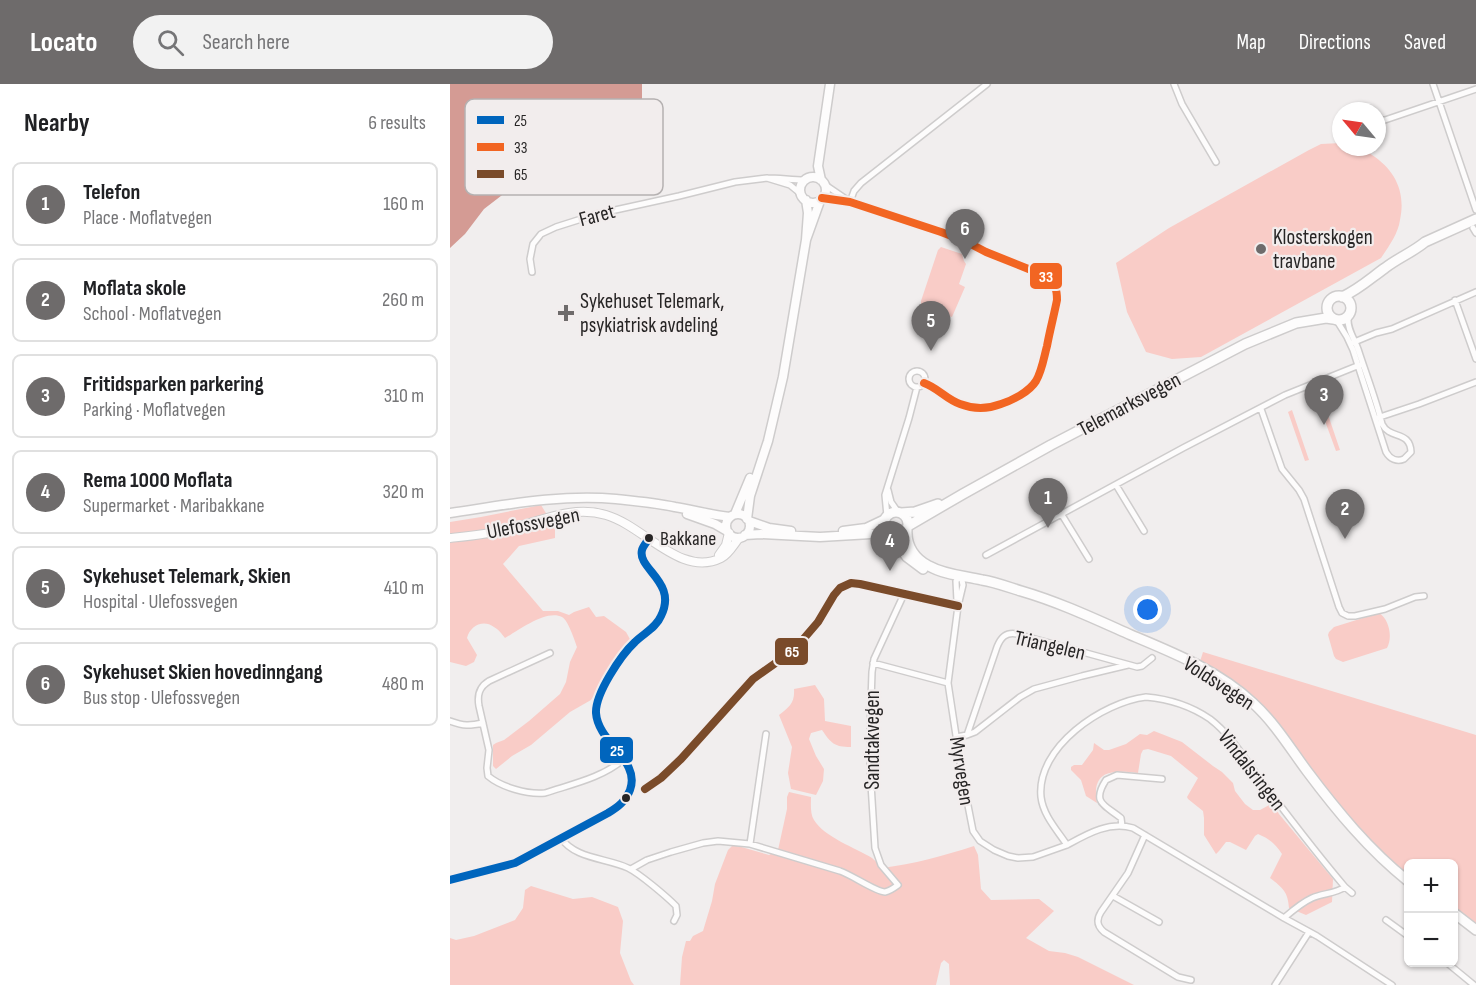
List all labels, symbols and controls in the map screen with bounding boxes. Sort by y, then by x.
search box [133,15,553,69]
text: Locato [30,26,97,59]
icon: search [154,26,187,59]
text: Search here [202,29,290,56]
text: Map [1236,30,1266,55]
text: Directions [1299,30,1371,55]
text: Saved [1404,30,1446,55]
legend [465,99,663,195]
north arrow [1332,102,1386,156]
text: Nearby [24,108,90,139]
text: 6 results [368,111,426,135]
text: 25 [514,112,527,131]
text: 33 [514,139,527,158]
text: 65 [514,166,527,185]
text: Telefon [83,179,140,206]
text: 1 [42,192,49,216]
text: 160 m [383,192,424,216]
street label: Faret [576,199,618,232]
text: Place · Moflatvegen [83,206,212,230]
pin: 6 [946,210,984,259]
place label: Klosterskogen travbane [1273,225,1373,274]
marker: Klosterskogen travbane [1254,242,1268,256]
line badge: 33 [1029,262,1063,290]
text: 33 [1039,268,1053,287]
text: Moflata skole [83,275,186,302]
text: 2 [41,288,50,312]
text: 260 m [382,288,424,312]
place label: Sykehuset Telemark, psykiatrisk avdeling [580,289,724,338]
text: School · Moflatvegen [83,302,222,326]
pin: 5 [912,302,950,351]
marker: Sykehuset Telemark, psykiatrisk avdeling [557,304,575,322]
street label: Telemarksvegen [1074,367,1185,442]
text: Fritidsparken parkering [83,371,264,398]
pin: 3 [1304,376,1344,425]
text: 3 [41,384,50,408]
text: 310 m [384,384,424,408]
text: Parking · Moflatvegen [83,398,226,422]
text: Rema 1000 Moflata [83,467,232,494]
pin: 1 [1028,478,1068,528]
text: 4 [41,480,50,504]
text: 320 m [382,480,424,504]
pin: 2 [1326,490,1364,539]
text: Supermarket · Maribakkane [83,494,265,518]
street label: Ulefossvegen [485,502,582,545]
pin: 4 [870,522,910,571]
place label: Bakkane [660,527,716,551]
marker: Bakkane [643,532,655,544]
text: Sykehuset Telemark, Skien [83,563,291,590]
text: 5 [41,576,50,600]
text: 410 m [384,576,424,600]
text: Hospital · Ulefossvegen [83,590,238,614]
your location [1133,595,1162,624]
street label: Triangelen [1012,625,1088,666]
line badge: 65 [774,637,809,666]
text: 65 [785,643,799,662]
street label: Voldsvegen [1178,651,1259,716]
text: Sykehuset Skien hovedinngang [83,659,323,686]
text: 6 [41,672,50,696]
text: 480 m [382,672,424,696]
text: Bus stop · Ulefossvegen [83,686,240,710]
street label: Sandtakvegen [860,690,885,790]
street label: Vindalsringen [1212,725,1291,816]
street label: Myrvegen [944,735,979,807]
line badge: 25 [599,736,634,764]
text: 25 [610,742,624,761]
unlabelled marker [620,792,632,804]
map controls [1404,859,1458,967]
button: + [1404,859,1458,913]
button: − [1404,913,1458,967]

